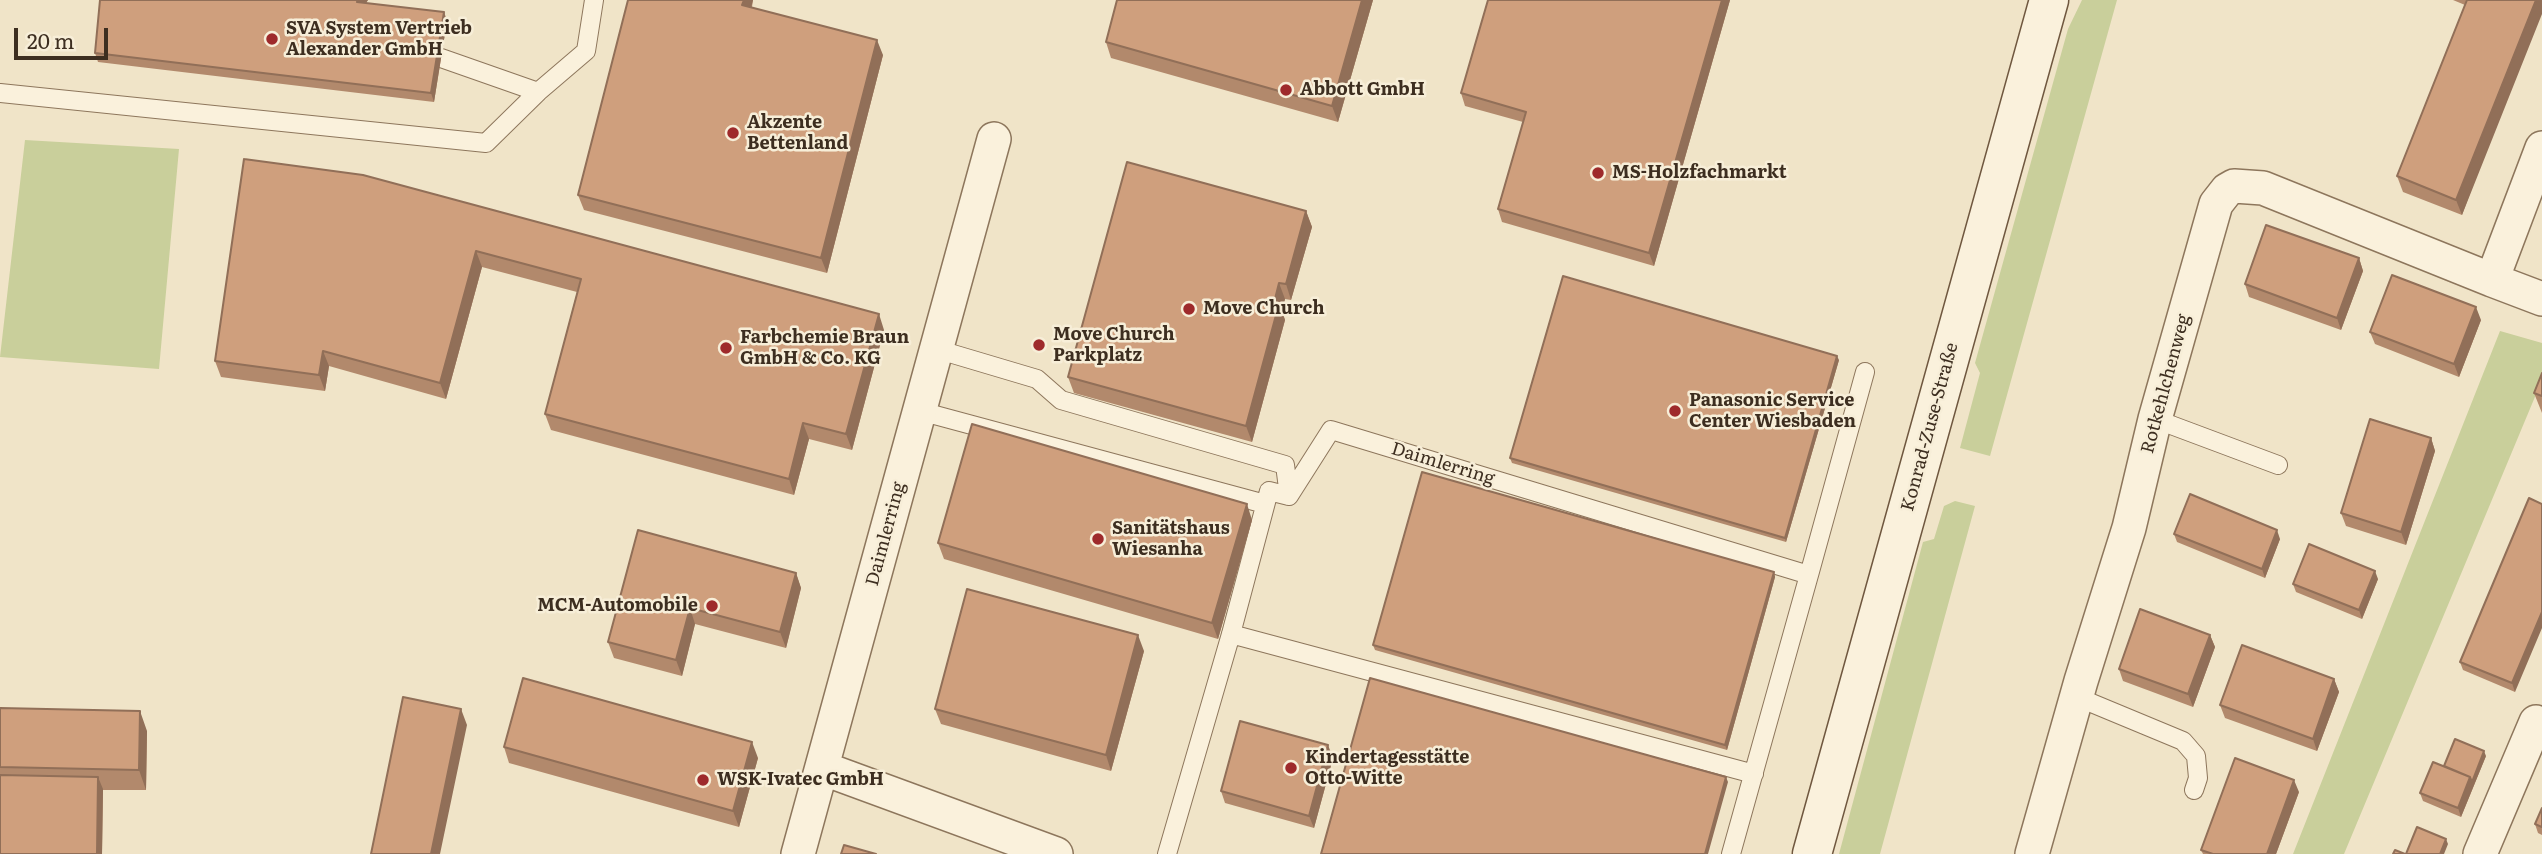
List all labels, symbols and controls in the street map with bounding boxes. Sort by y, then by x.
scale bar [18,14,112,58]
place label: SVA System Vertrieb Alexander GmbH [286,18,472,60]
text: 20 m [27,24,74,55]
marker: SVA System Vertrieb Alexander GmbH [264,31,280,47]
place label: Abbott GmbH [1300,79,1425,101]
marker: Abbott GmbH [1278,82,1294,98]
place label: Akzente Bettenland [747,112,848,154]
marker: Akzente Bettenland [725,125,741,141]
place label: MS-Holzfachmarkt [1612,162,1787,184]
marker: MS-Holzfachmarkt [1590,165,1606,181]
place label: Move Church [1203,298,1325,320]
marker: Move Church [1181,301,1197,317]
street label: Rotkehlchenweg [2137,312,2195,456]
place label: Move Church Parkplatz [1053,324,1175,366]
place label: Farbchemie Braun GmbH & Co. KG [740,327,909,370]
marker: Move Church Parkplatz [1031,337,1047,353]
marker: Farbchemie Braun GmbH & Co. KG [718,340,734,356]
street label: Konrad-Zuse-Straße [1897,340,1963,514]
place label: Panasonic Service Center Wiesbaden [1689,390,1856,432]
marker: Panasonic Service Center Wiesbaden [1667,403,1683,419]
street label: Daimlerring [1389,438,1497,490]
street label: Daimlerring [862,480,910,588]
place label: Sanitätshaus Wiesanha [1112,518,1230,560]
marker: Sanitätshaus Wiesanha [1090,531,1106,547]
place label: MCM-Automobile [537,595,698,617]
marker: MCM-Automobile [704,598,720,614]
place label: Kindertagesstätte Otto-Witte [1305,747,1469,790]
marker: Kindertagesstätte Otto-Witte [1283,760,1299,776]
place label: WSK-Ivatec GmbH [717,769,884,791]
marker: WSK-Ivatec GmbH [695,772,711,788]

